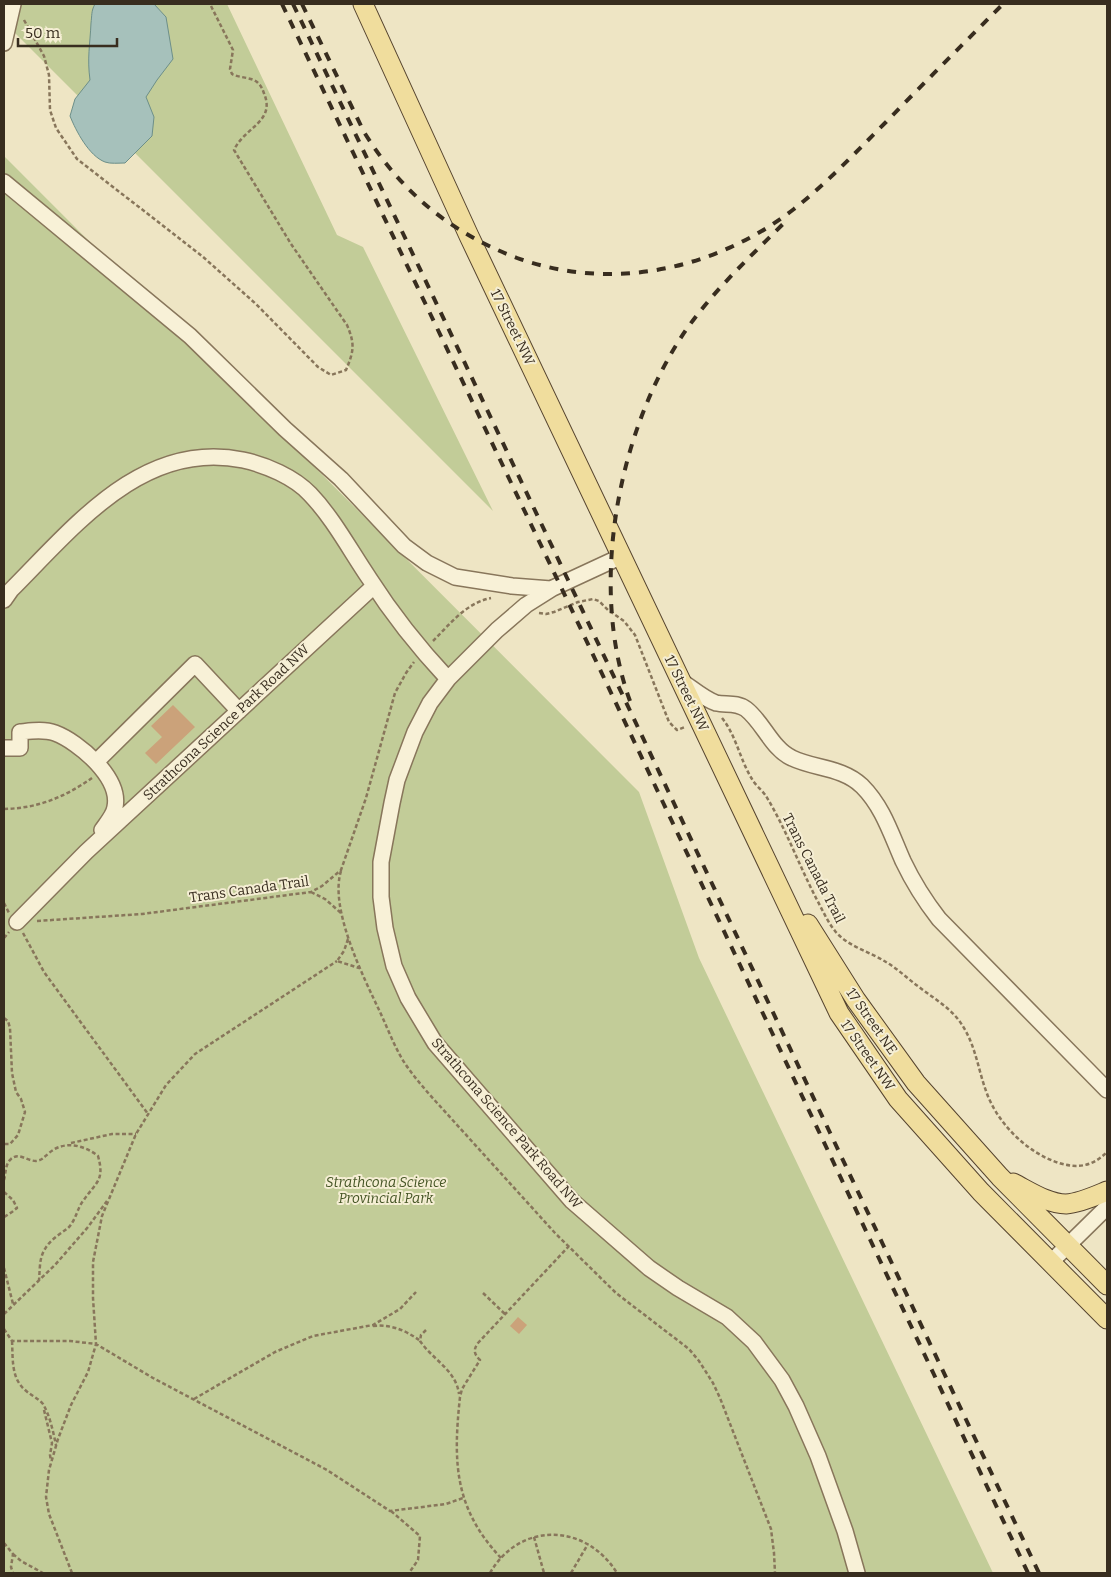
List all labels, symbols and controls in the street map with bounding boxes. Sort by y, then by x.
scale bar [18,15,116,47]
text: 50 m [25,24,61,42]
street label: 17 Street NW [487,286,539,369]
street label: Strathcona Science Park Road NW [140,640,313,804]
street label: 17 Street NW [661,652,713,735]
street label: Trans Canada Trail [779,811,849,926]
street label: Trans Canada Trail [188,873,310,906]
street label: 17 Street NE [842,985,901,1058]
street label: 17 Street NW [837,1017,899,1095]
street label: Strathcona Science Park Road NW [428,1034,586,1213]
park label: Strathcona Science Provincial Park [326,1174,446,1207]

